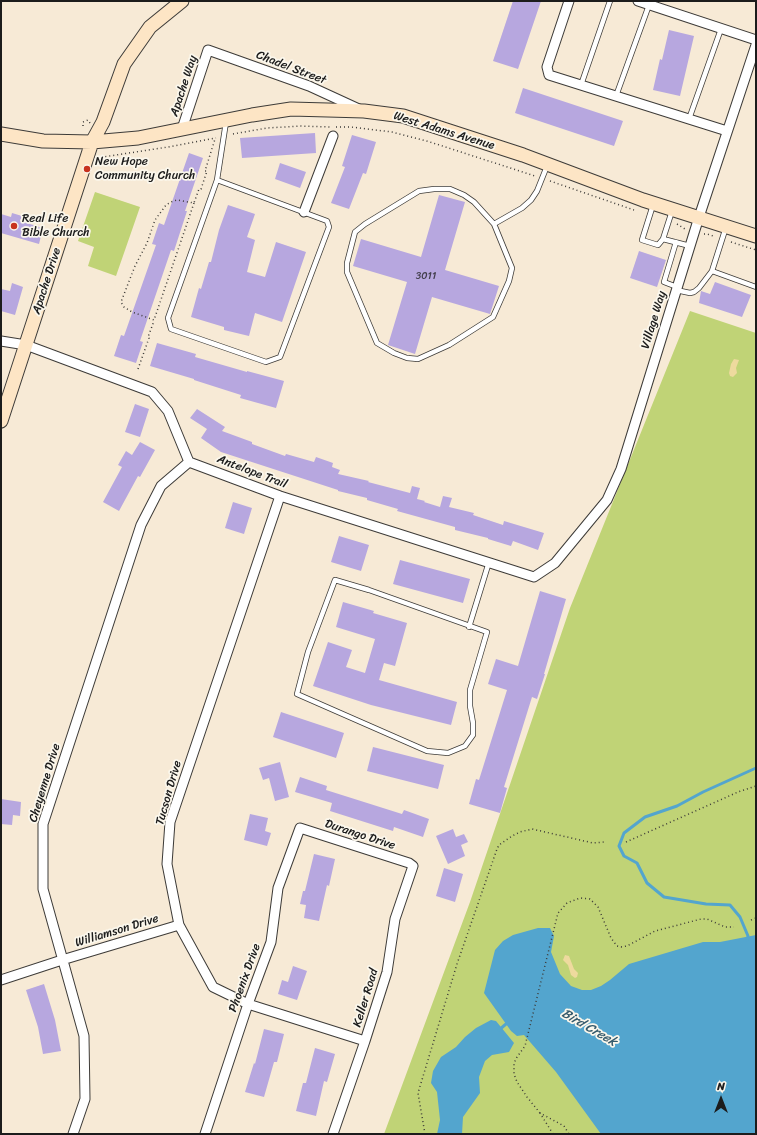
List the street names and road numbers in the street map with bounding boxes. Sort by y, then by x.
street label: Chadel Street [254,48,328,88]
street label: Apache Way [167,54,201,118]
street label: West Adams Avenue [392,109,496,153]
street label: Apache Drive [29,246,65,316]
street label: Village Way [638,289,670,351]
street label: Antelope Trail [215,452,289,492]
street label: Cheyenne Drive [26,742,64,824]
street label: Tucson Drive [153,759,185,827]
street label: Durango Drive [323,817,397,853]
street label: Williamson Drive [74,911,160,951]
street label: Phoenix Drive [226,942,264,1014]
street label: Keller Road [350,967,382,1029]

